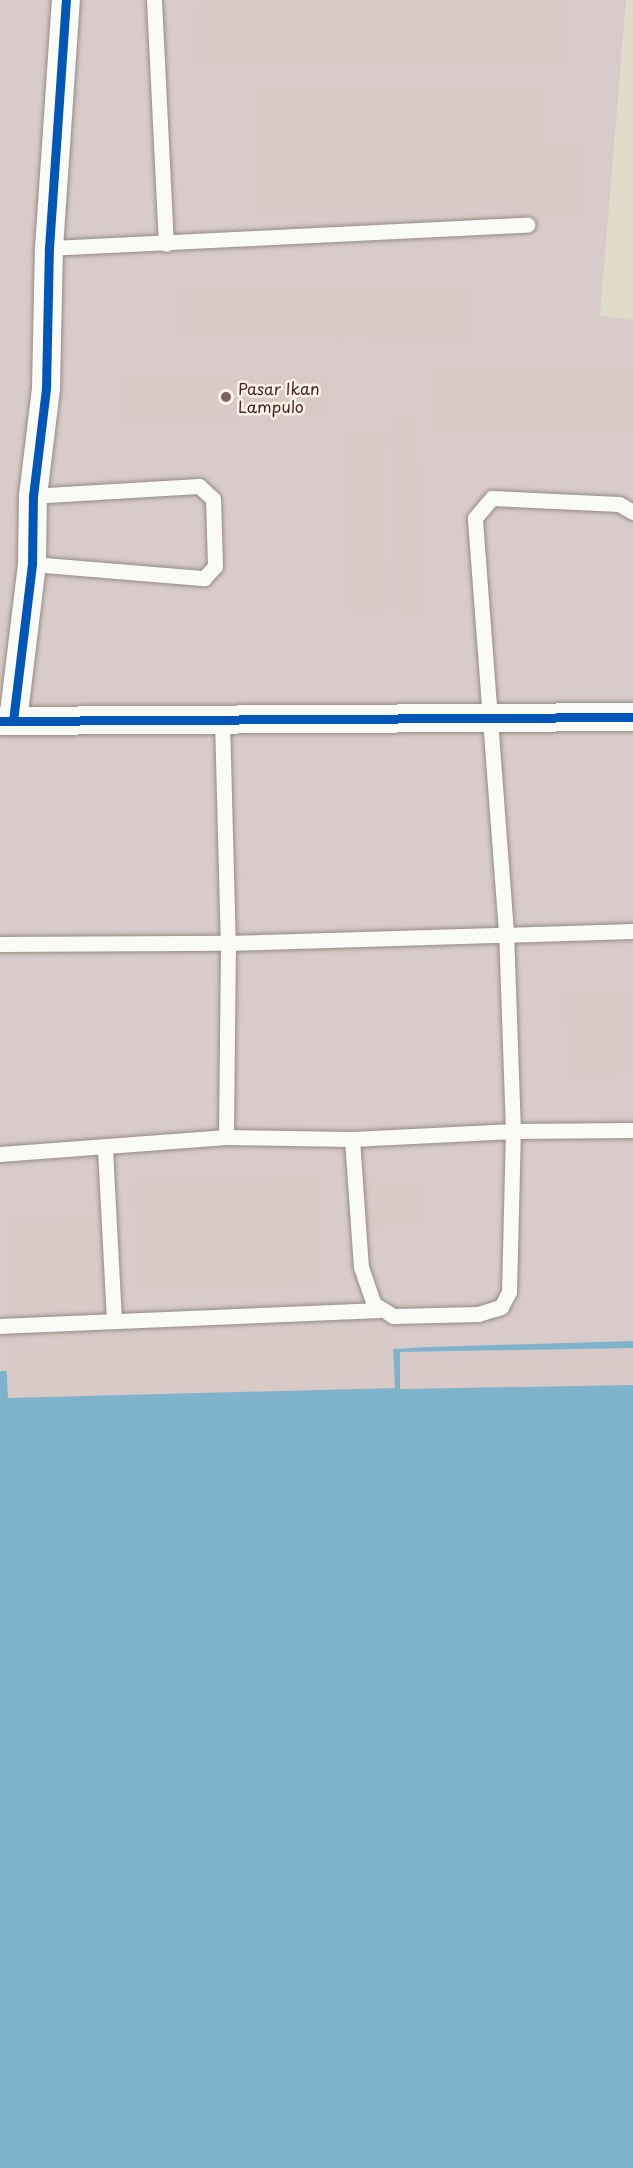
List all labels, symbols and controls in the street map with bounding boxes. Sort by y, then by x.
place label: Pasar Ikan Lampulo [238,378,321,416]
marker: Pasar Ikan Lampulo [219,390,233,404]

